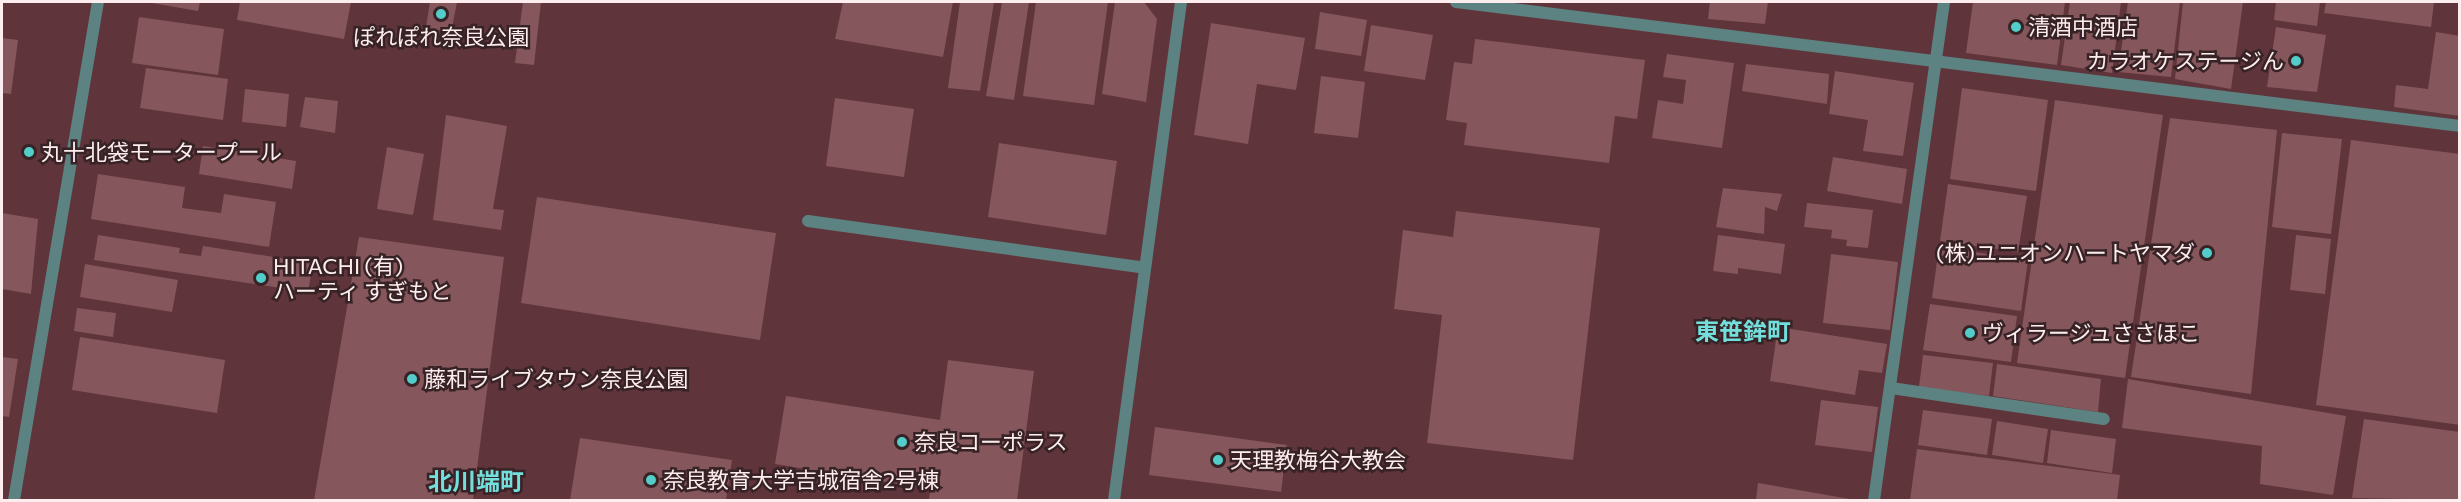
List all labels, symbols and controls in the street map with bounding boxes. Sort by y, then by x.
marker: ぽれぽれ奈良公園 [434,7,448,21]
place label: 清酒中酒店 [2028,14,2138,40]
marker: 清酒中酒店 [2009,20,2023,34]
place label: ぽれぽれ奈良公園 [353,24,529,50]
place label: カラオケステージん [2086,48,2284,74]
marker: カラオケステージん [2289,54,2303,68]
place label: 丸十北袋モータープール [41,139,283,165]
marker: 丸十北袋モータープール [22,145,36,159]
place label: (株)ユニオンハートヤマダ [1936,240,2195,266]
marker: (株)ユニオンハートヤマダ [2200,246,2214,260]
place label: HITACHI (有) ハーティ すぎもと [273,252,453,304]
marker: HITACHI (有) ハーティ すぎもと [254,271,268,285]
district label: 東笹鉾町 [1695,317,1791,345]
place label: ヴィラージュささほこ [1982,320,2202,346]
marker: ヴィラージュささほこ [1963,326,1977,340]
place label: 藤和ライブタウン奈良公園 [424,366,688,392]
marker: 藤和ライブタウン奈良公園 [405,372,419,386]
place label: 奈良コーポラス [914,429,1068,455]
marker: 奈良コーポラス [895,435,909,449]
place label: 天理教梅谷大教会 [1230,447,1406,473]
marker: 天理教梅谷大教会 [1211,453,1225,467]
district label: 北川端町 [428,467,524,495]
place label: 奈良教育大学吉城宿舎2号棟 [663,467,939,493]
marker: 奈良教育大学吉城宿舎2号棟 [644,473,658,487]

